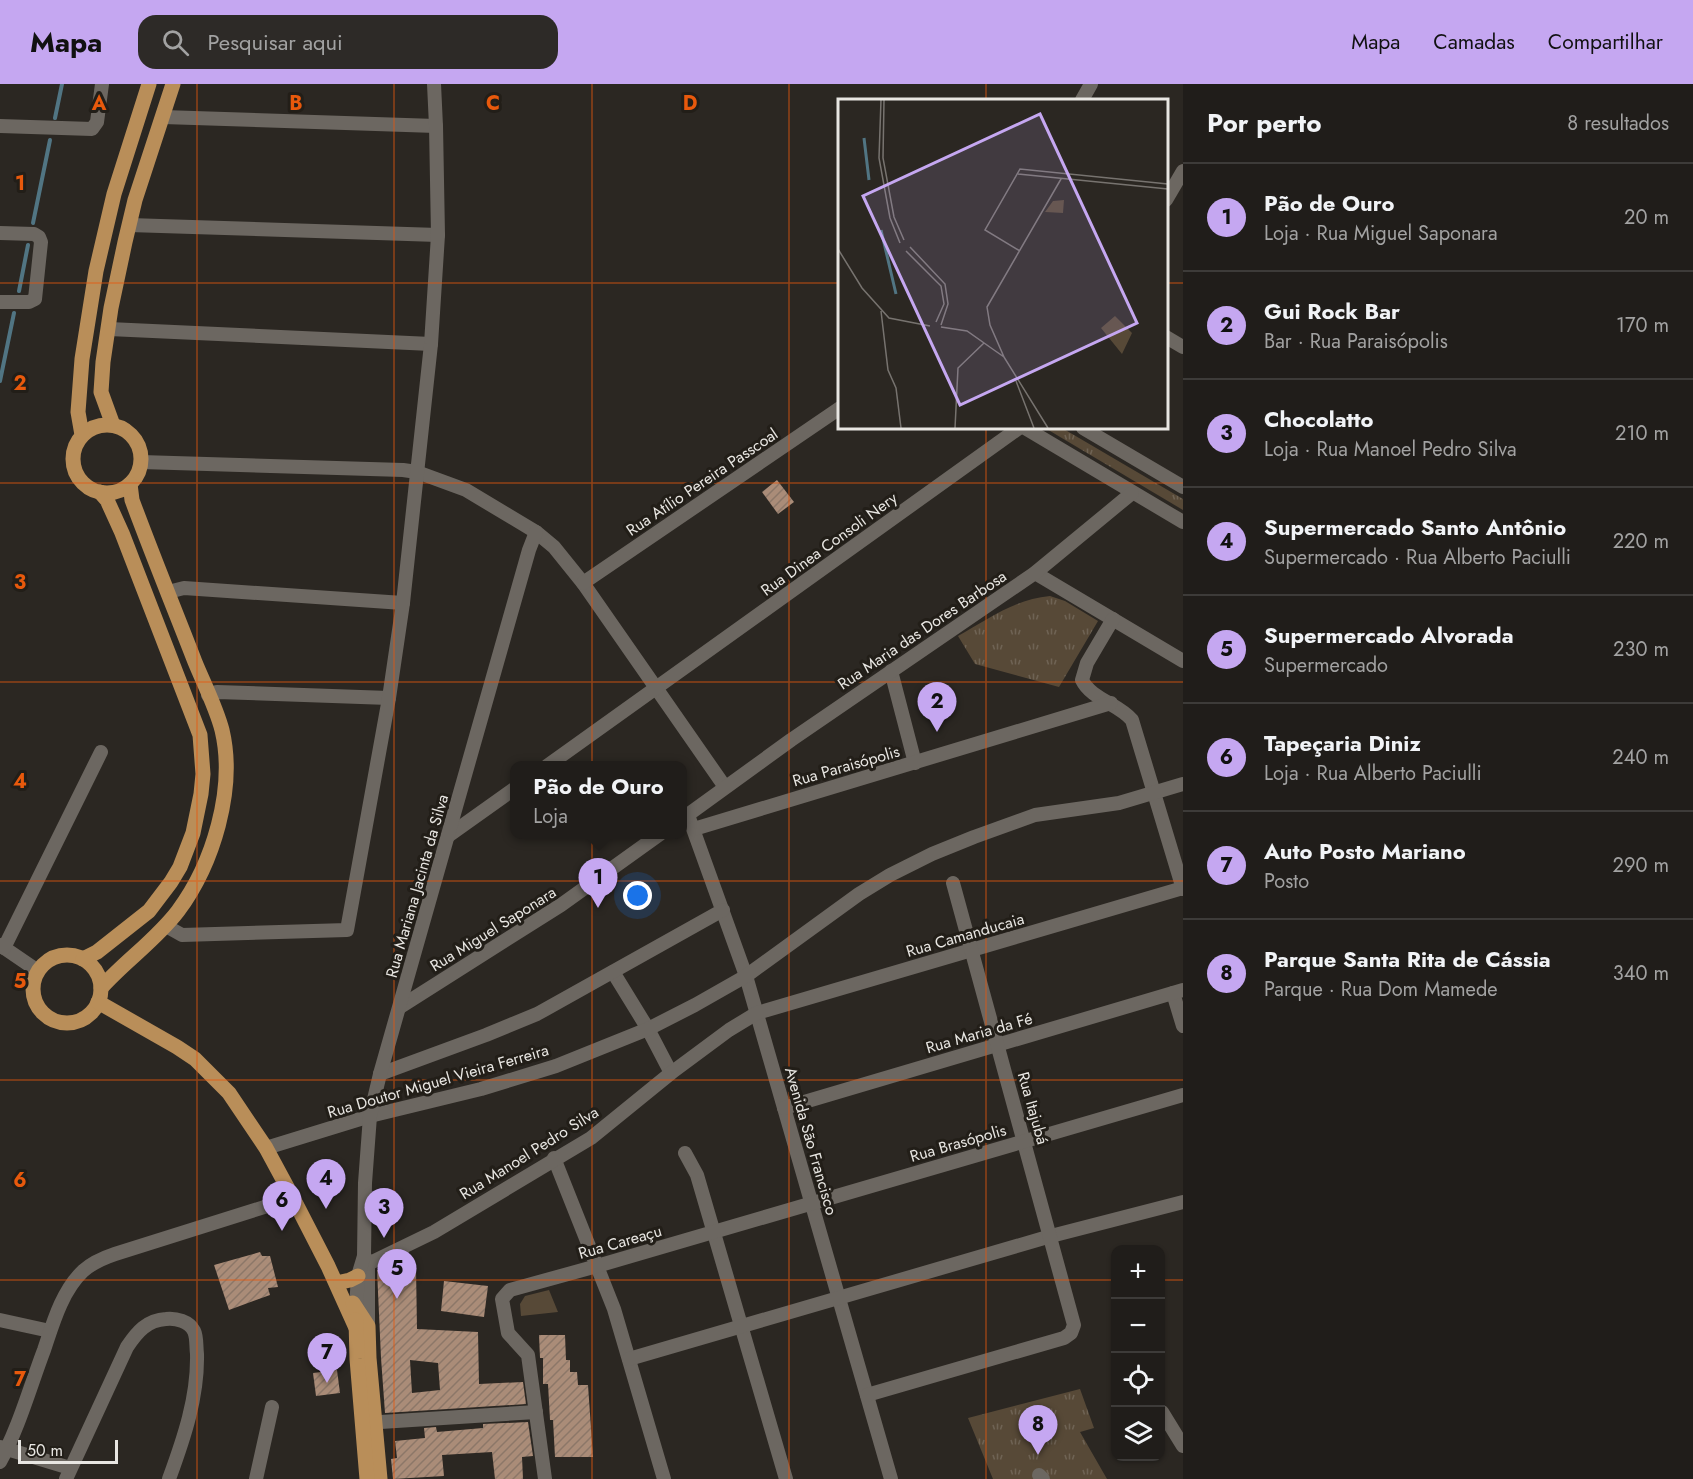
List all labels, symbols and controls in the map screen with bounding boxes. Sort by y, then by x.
search box [138,15,558,69]
text: Mapa [30,22,102,63]
icon: search [159,26,192,59]
text: Pesquisar aqui [207,26,343,58]
text: Mapa [1351,27,1400,57]
text: Camadas [1433,27,1515,57]
text: Compartilhar [1548,27,1663,57]
text: A [91,89,107,118]
text: B [289,89,303,118]
text: C [486,89,500,118]
text: D [683,89,697,118]
inset map [838,99,1168,429]
text: Por perto [1207,104,1321,142]
text: 8 resultados [1567,109,1669,138]
text: 1 [15,169,25,198]
text: Pão de Ouro [1264,187,1394,219]
text: 1 [1221,203,1232,232]
text: 20 m [1624,203,1669,232]
text: Loja · Rua Miguel Saponara [1264,219,1498,248]
text: Gui Rock Bar [1264,295,1400,327]
text: 2 [1220,311,1233,340]
text: 170 m [1616,311,1669,340]
text: Bar · Rua Paraisópolis [1264,327,1448,356]
text: 2 [13,369,27,398]
text: Chocolatto [1264,403,1374,435]
text: 3 [1220,419,1233,448]
text: 210 m [1615,419,1669,448]
street label: Rua Atílio Pereira Passcoal [622,423,782,541]
text: Loja · Rua Manoel Pedro Silva [1264,435,1517,464]
street label: Rua Dinea Consoli Nery [756,486,903,601]
text: Supermercado Santo Antônio [1264,511,1566,543]
text: 4 [1220,527,1233,556]
text: 220 m [1613,527,1669,556]
text: Supermercado · Rua Alberto Paciulli [1264,543,1571,572]
street label: Rua Maria das Dores Barbosa [833,565,1011,695]
text: 3 [14,568,26,597]
text: Supermercado Alvorada [1264,619,1514,651]
text: 5 [1220,635,1233,664]
text: 230 m [1613,635,1669,664]
text: Supermercado [1264,651,1388,680]
pin: 2 [918,682,956,732]
text: Tapeçaria Diniz [1264,727,1421,759]
street label: Rua Paraisópolis [790,740,902,792]
text: 6 [1220,743,1233,772]
text: 240 m [1612,743,1669,772]
text: Loja · Rua Alberto Paciulli [1264,759,1482,788]
popup [510,761,687,839]
text: 4 [13,767,27,796]
text: Pão de Ouro [533,770,664,802]
street label: Rua Mariana Jacinta da Silva [380,792,454,980]
text: Loja [533,802,568,831]
text: Auto Posto Mariano [1264,835,1466,867]
text: 7 [1220,851,1233,880]
text: 290 m [1613,851,1669,880]
pin: 1 [578,858,618,908]
text: Posto [1264,867,1309,896]
street label: Rua Miguel Saponara [425,881,561,977]
your location [623,881,652,910]
street label: Rua Camanducaia [903,907,1027,963]
text: Parque Santa Rita de Cássia [1264,943,1551,975]
text: 8 [1220,959,1233,988]
text: 340 m [1613,959,1669,988]
text: 5 [14,967,27,996]
text: Parque · Rua Dom Mamede [1264,975,1498,1004]
street label: Rua Maria da Fé [923,1007,1035,1059]
street label: Rua Doutor Miguel Vieira Ferreira [325,1038,551,1124]
street label: Avenida São Francisco [779,1064,843,1218]
street label: Rua Itajubá [1012,1069,1054,1147]
street label: Rua Manoel Pedro Silva [455,1101,603,1205]
street label: Rua Brasópolis [907,1118,1009,1168]
pin: 4 [306,1160,346,1209]
text: 6 [13,1166,27,1195]
pin: 6 [262,1182,302,1231]
pin: 3 [364,1188,404,1238]
street label: Rua Careaçu [576,1219,664,1265]
map controls [1111,1245,1165,1461]
button: + [1111,1245,1165,1299]
pin: 5 [378,1250,416,1299]
button: − [1111,1299,1165,1353]
pin: 7 [308,1334,346,1383]
button: locate [1111,1353,1165,1407]
text: 7 [14,1365,27,1394]
pin: 8 [1018,1406,1058,1455]
button: layers [1111,1407,1165,1461]
scale bar [18,1437,118,1464]
text: 50 m [27,1439,63,1462]

